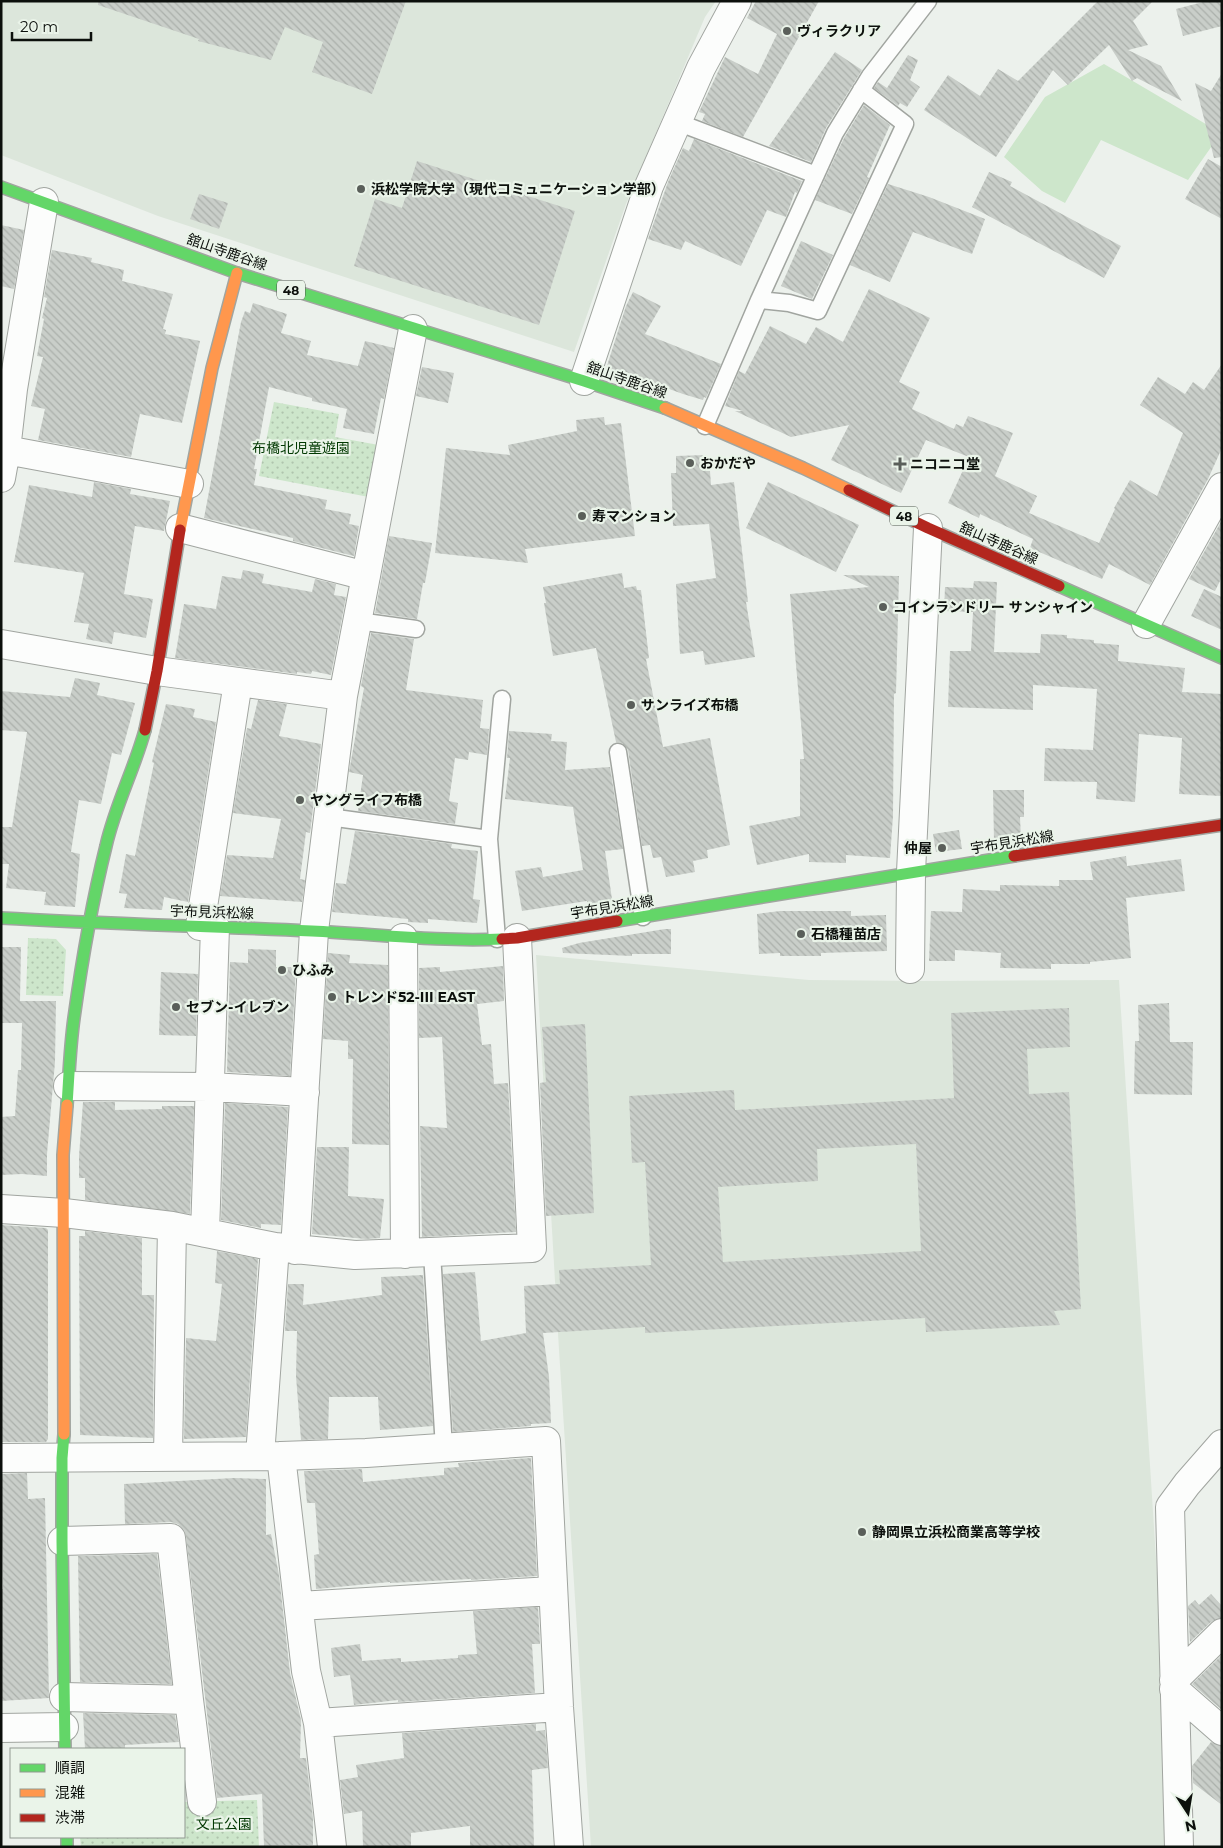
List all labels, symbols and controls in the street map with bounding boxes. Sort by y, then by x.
scale bar [12,10,91,42]
text: 20 m [20,17,58,36]
place label: ヴィラクリア [797,22,881,40]
marker: ヴィラクリア [781,25,793,37]
place label: 浜松学院大学（現代コミュニケーション学部） [371,180,665,198]
marker: 浜松学院大学（現代コミュニケーション学部） [355,183,367,195]
street label: 舘山寺鹿谷線 [184,230,270,274]
road number: 48 [277,280,305,300]
street label: 舘山寺鹿谷線 [584,358,670,402]
park label: 布橋北児童遊園 [252,439,350,457]
place label: おかだや [700,454,756,472]
place label: ニコニコ堂 [910,455,980,473]
marker: おかだや [684,457,696,469]
marker: ニコニコ堂 [894,458,906,470]
road number: 48 [890,506,918,526]
place label: 寿マンション [592,507,676,525]
marker: 寿マンション [576,510,588,522]
street label: 舘山寺鹿谷線 [957,518,1041,568]
place label: コインランドリー サンシャイン [893,598,1093,616]
marker: コインランドリー サンシャイン [877,601,889,613]
place label: サンライズ布橋 [641,696,739,714]
marker: サンライズ布橋 [625,699,637,711]
place label: ヤングライフ布橋 [310,791,422,809]
marker: ヤングライフ布橋 [294,794,306,806]
street label: 宇布見浜松線 [969,827,1055,857]
place label: 仲屋 [904,839,932,857]
marker: 仲屋 [936,842,948,854]
street label: 宇布見浜松線 [569,892,655,922]
street label: 宇布見浜松線 [170,902,254,922]
place label: 石橋種苗店 [811,925,881,943]
marker: 石橋種苗店 [795,928,807,940]
place label: ひふみ [292,961,334,979]
marker: ひふみ [276,964,288,976]
place label: トレンド52-III EAST [342,988,476,1006]
marker: トレンド52-III EAST [326,991,338,1003]
place label: セブン-イレブン [186,998,289,1016]
marker: セブン-イレブン [170,1001,182,1013]
place label: 静岡県立浜松商業高等学校 [872,1523,1040,1541]
marker: 静岡県立浜松商業高等学校 [856,1526,868,1538]
legend [10,1748,185,1838]
text: 順調 [55,1758,85,1777]
text: 混雑 [55,1783,85,1802]
north arrow [1163,1788,1213,1838]
text: 渋滞 [55,1808,85,1827]
park label: 文丘公園 [196,1815,252,1833]
text: N [1183,1816,1198,1836]

